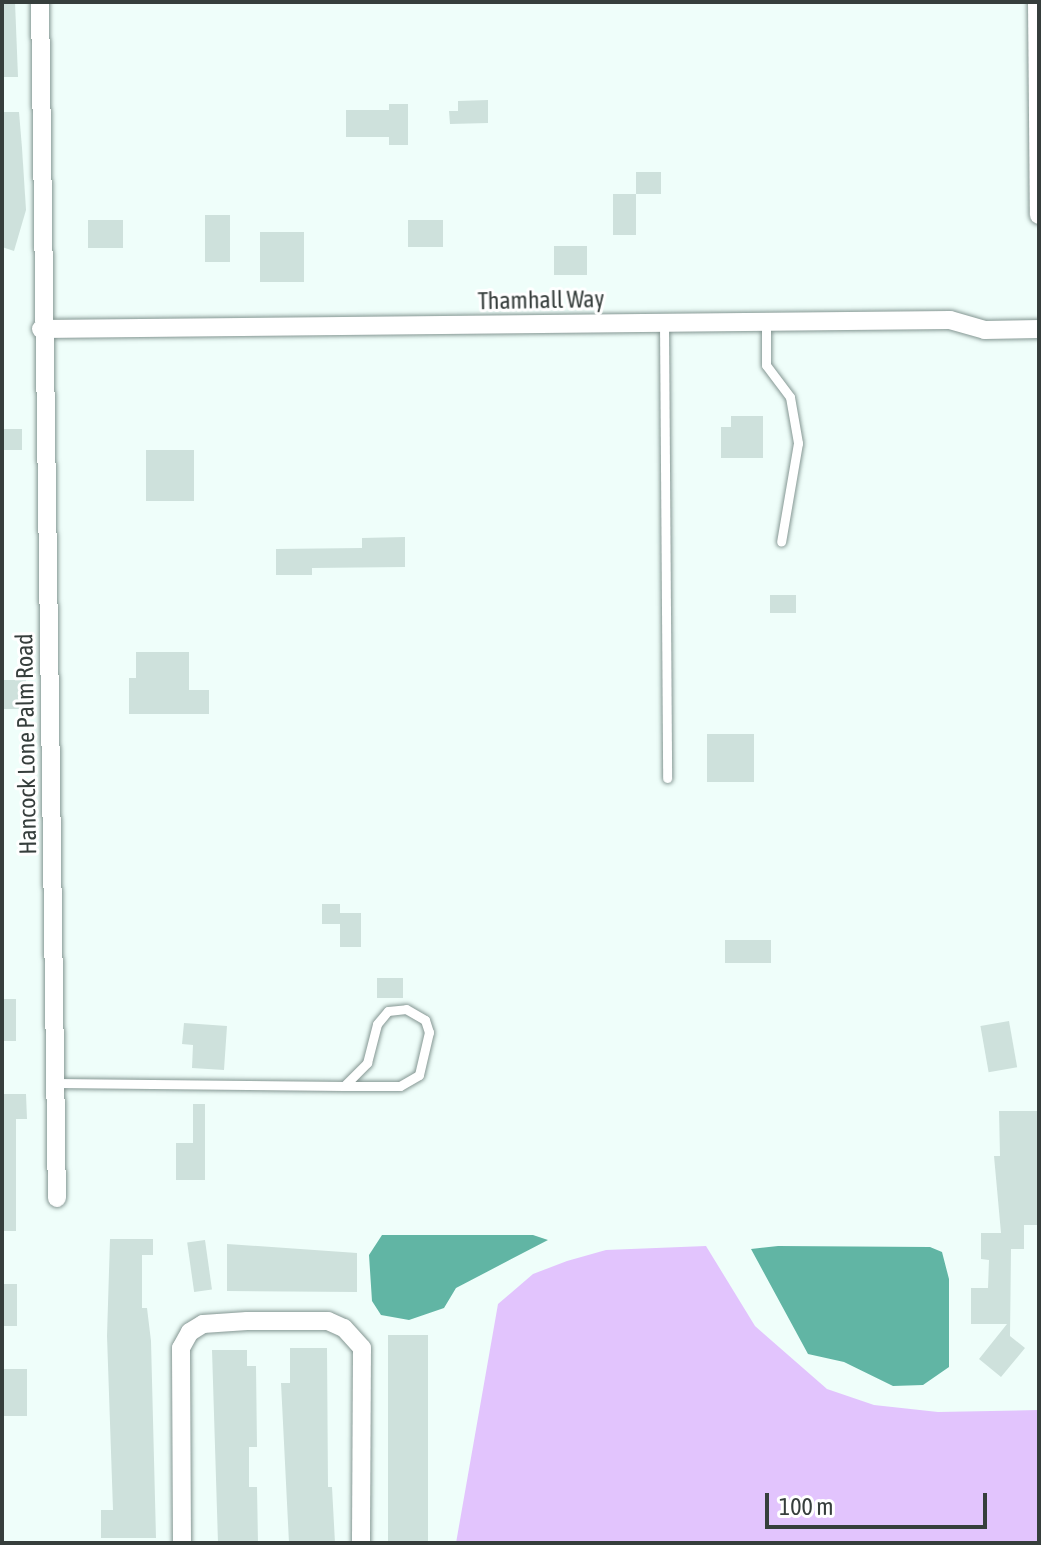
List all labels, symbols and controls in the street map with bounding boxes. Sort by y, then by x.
street label: Thamhall Way [477,284,605,316]
street label: Hancock Lone Palm Road [10,633,42,855]
scale bar [769,1477,991,1527]
text: 100 m [779,1493,833,1520]

